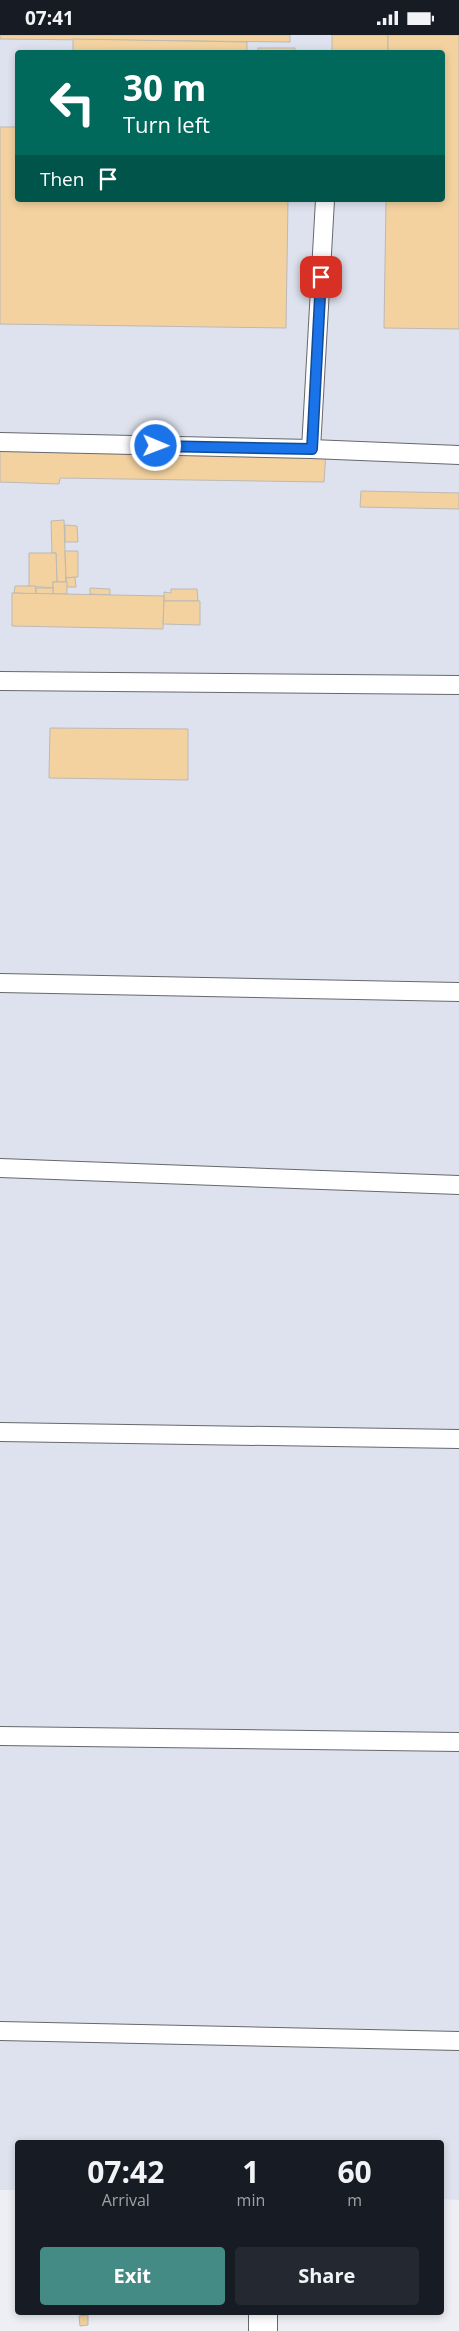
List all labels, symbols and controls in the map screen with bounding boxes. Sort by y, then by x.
text: 07:41 [25,5,74,31]
text: 30 m [123,64,206,111]
icon: left [40,70,105,135]
text: Turn left [123,109,210,139]
icon: arrive [94,165,122,193]
text: Then [40,166,84,192]
pin [300,256,342,298]
icon: arrive [307,263,335,291]
position arrow [129,419,181,471]
text: 07:42 [87,2151,164,2192]
text: 1 [242,2151,259,2192]
text: 60 [337,2151,372,2192]
text: Arrival [102,2189,150,2211]
text: min [237,2189,265,2211]
text: m [347,2189,362,2211]
button: Exit [40,2247,225,2305]
button: Share [235,2247,419,2305]

